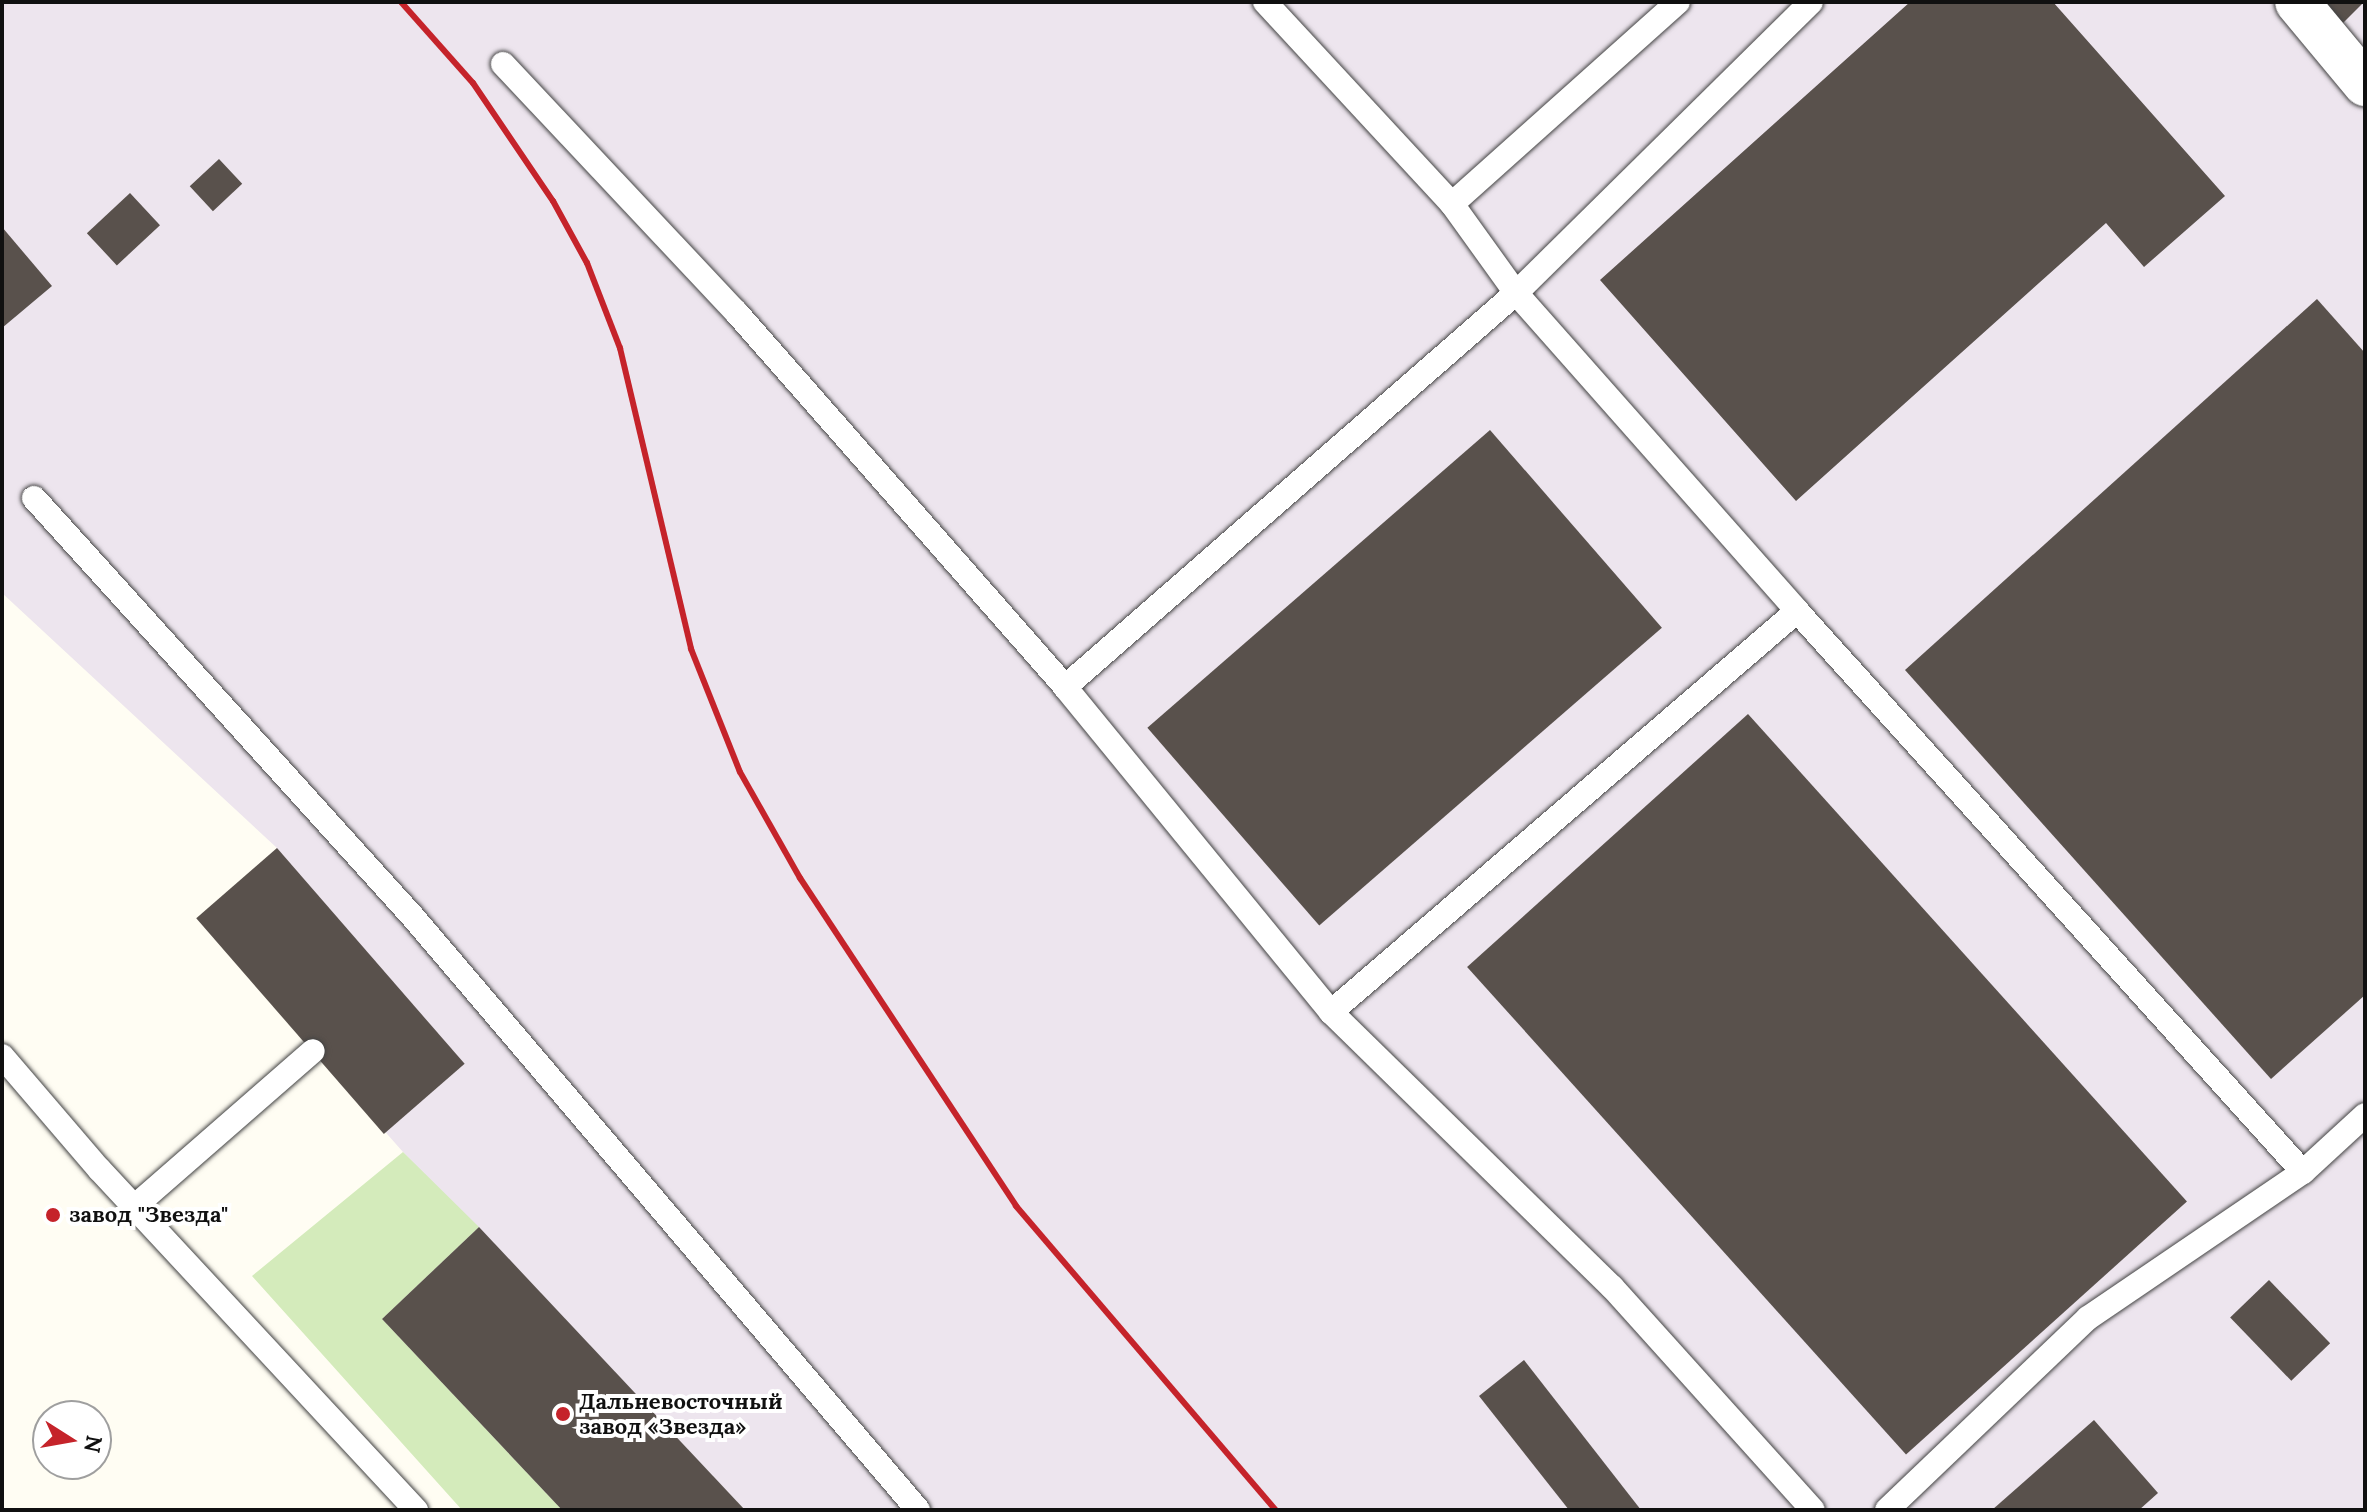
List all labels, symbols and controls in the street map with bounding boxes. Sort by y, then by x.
place label: завод "Звезда" [69,1202,228,1228]
marker: завод "Звезда" [44,1206,62,1224]
place label: Дальневосточный завод «Звезда» [579,1388,782,1440]
north arrow [32,1400,112,1480]
marker: Дальневосточный завод «Звезда» [554,1405,572,1423]
text: N [78,1433,109,1455]

